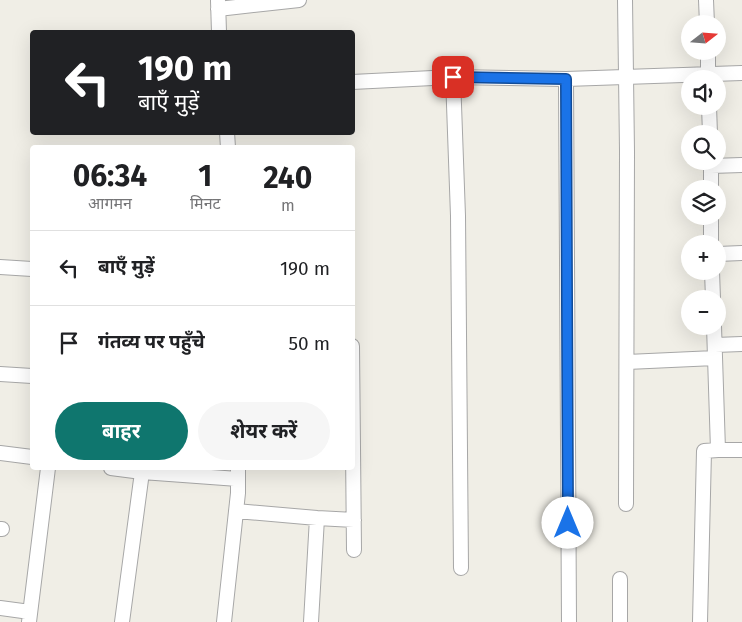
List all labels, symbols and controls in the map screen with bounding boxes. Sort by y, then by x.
north arrow [681,15,726,60]
map controls [681,15,726,335]
text: 190 m [138,47,232,89]
icon: left [55,50,120,115]
pin [432,56,474,98]
icon: arrive [439,63,467,91]
button: sound [681,70,726,115]
text: बाएँ मुड़ें [138,89,199,116]
button: search [681,125,726,170]
text: 06:34 [73,158,147,194]
text: 1 [198,158,212,194]
text: 240 [263,160,312,196]
button: layers [681,180,726,225]
text: आगमन [88,194,132,213]
text: मिनट [190,194,221,213]
text: m [281,196,295,215]
button: + [681,235,726,280]
icon: left [55,254,83,282]
text: बाएँ मुड़ें [98,255,155,278]
text: 190 m [280,257,330,280]
button: − [681,290,726,335]
icon: arrive [55,329,83,357]
text: गंतव्य पर पहुँचे [98,330,205,353]
text: 50 m [289,332,330,355]
button: बाहर [55,402,188,460]
button: शेयर करें [198,402,330,460]
position arrow [541,496,593,548]

